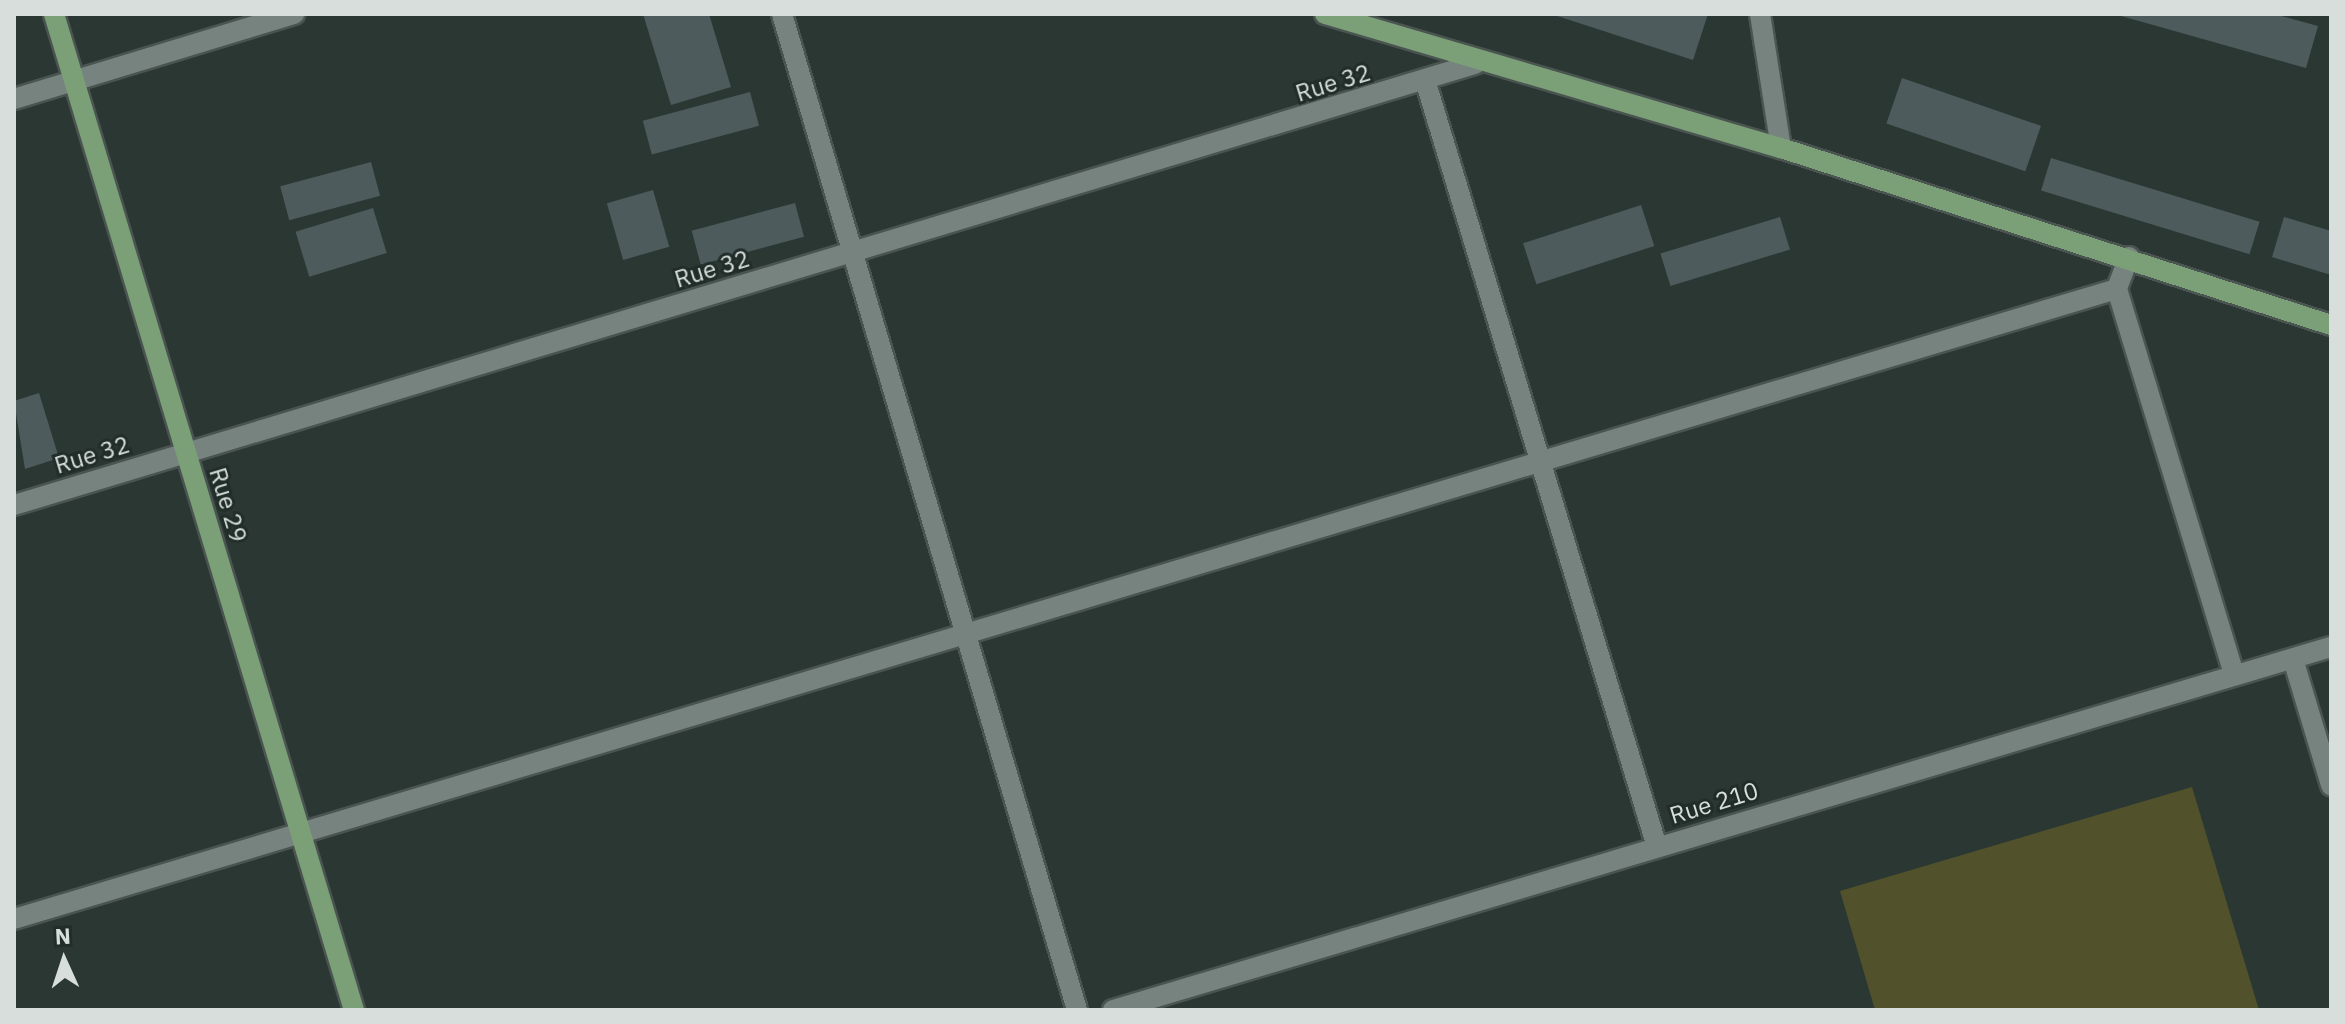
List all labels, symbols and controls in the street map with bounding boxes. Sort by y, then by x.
street label: Rue 32 [1292,58,1374,108]
street label: Rue 32 [671,244,753,294]
street label: Rue 32 [51,430,133,480]
street label: Rue 29 [203,464,253,546]
street label: Rue 210 [1666,776,1762,830]
north arrow [24,920,104,1000]
text: N [54,921,71,950]

